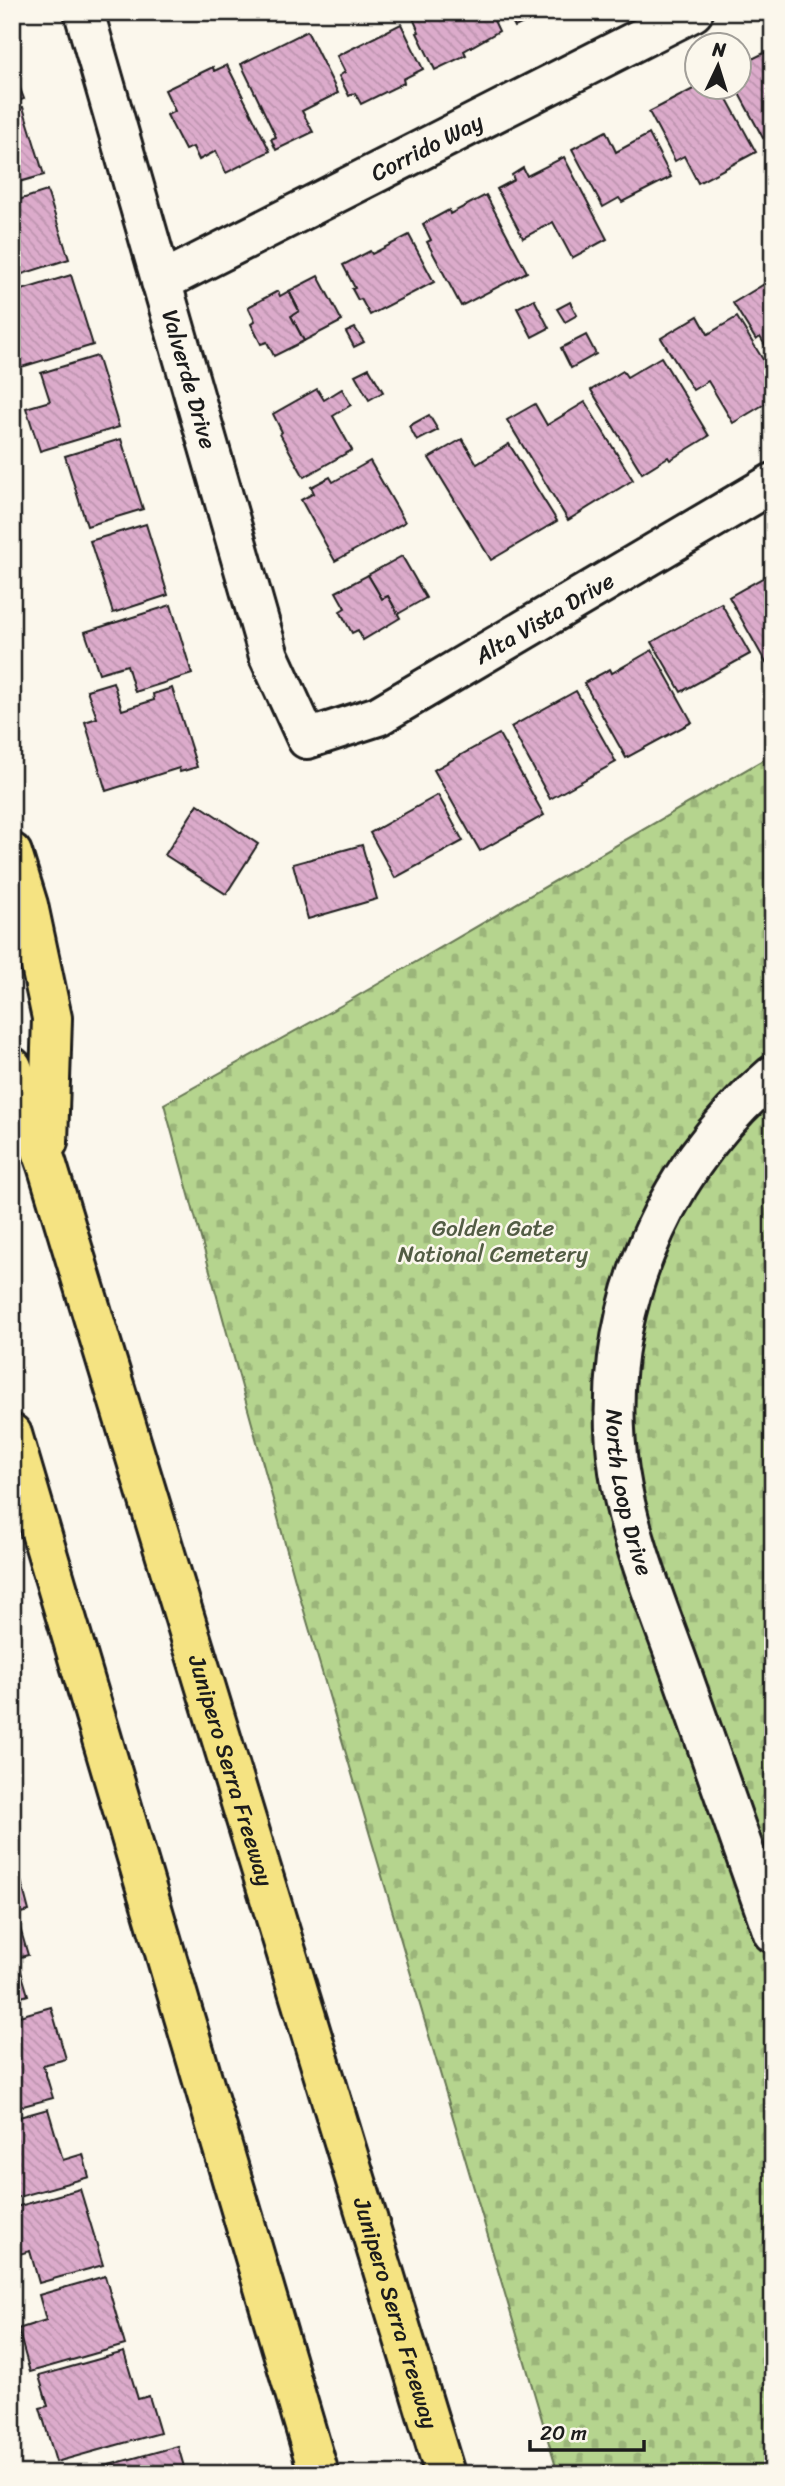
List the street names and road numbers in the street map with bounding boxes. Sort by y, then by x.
street label: Corrido Way [363,101,490,193]
street label: Valverde Drive [150,305,229,454]
street label: Alta Vista Drive [465,560,622,676]
street label: North Loop Drive [594,1409,665,1581]
street label: Junipero Serra Freeway [176,1649,286,1891]
street label: Junipero Serra Freeway [341,2191,451,2434]

